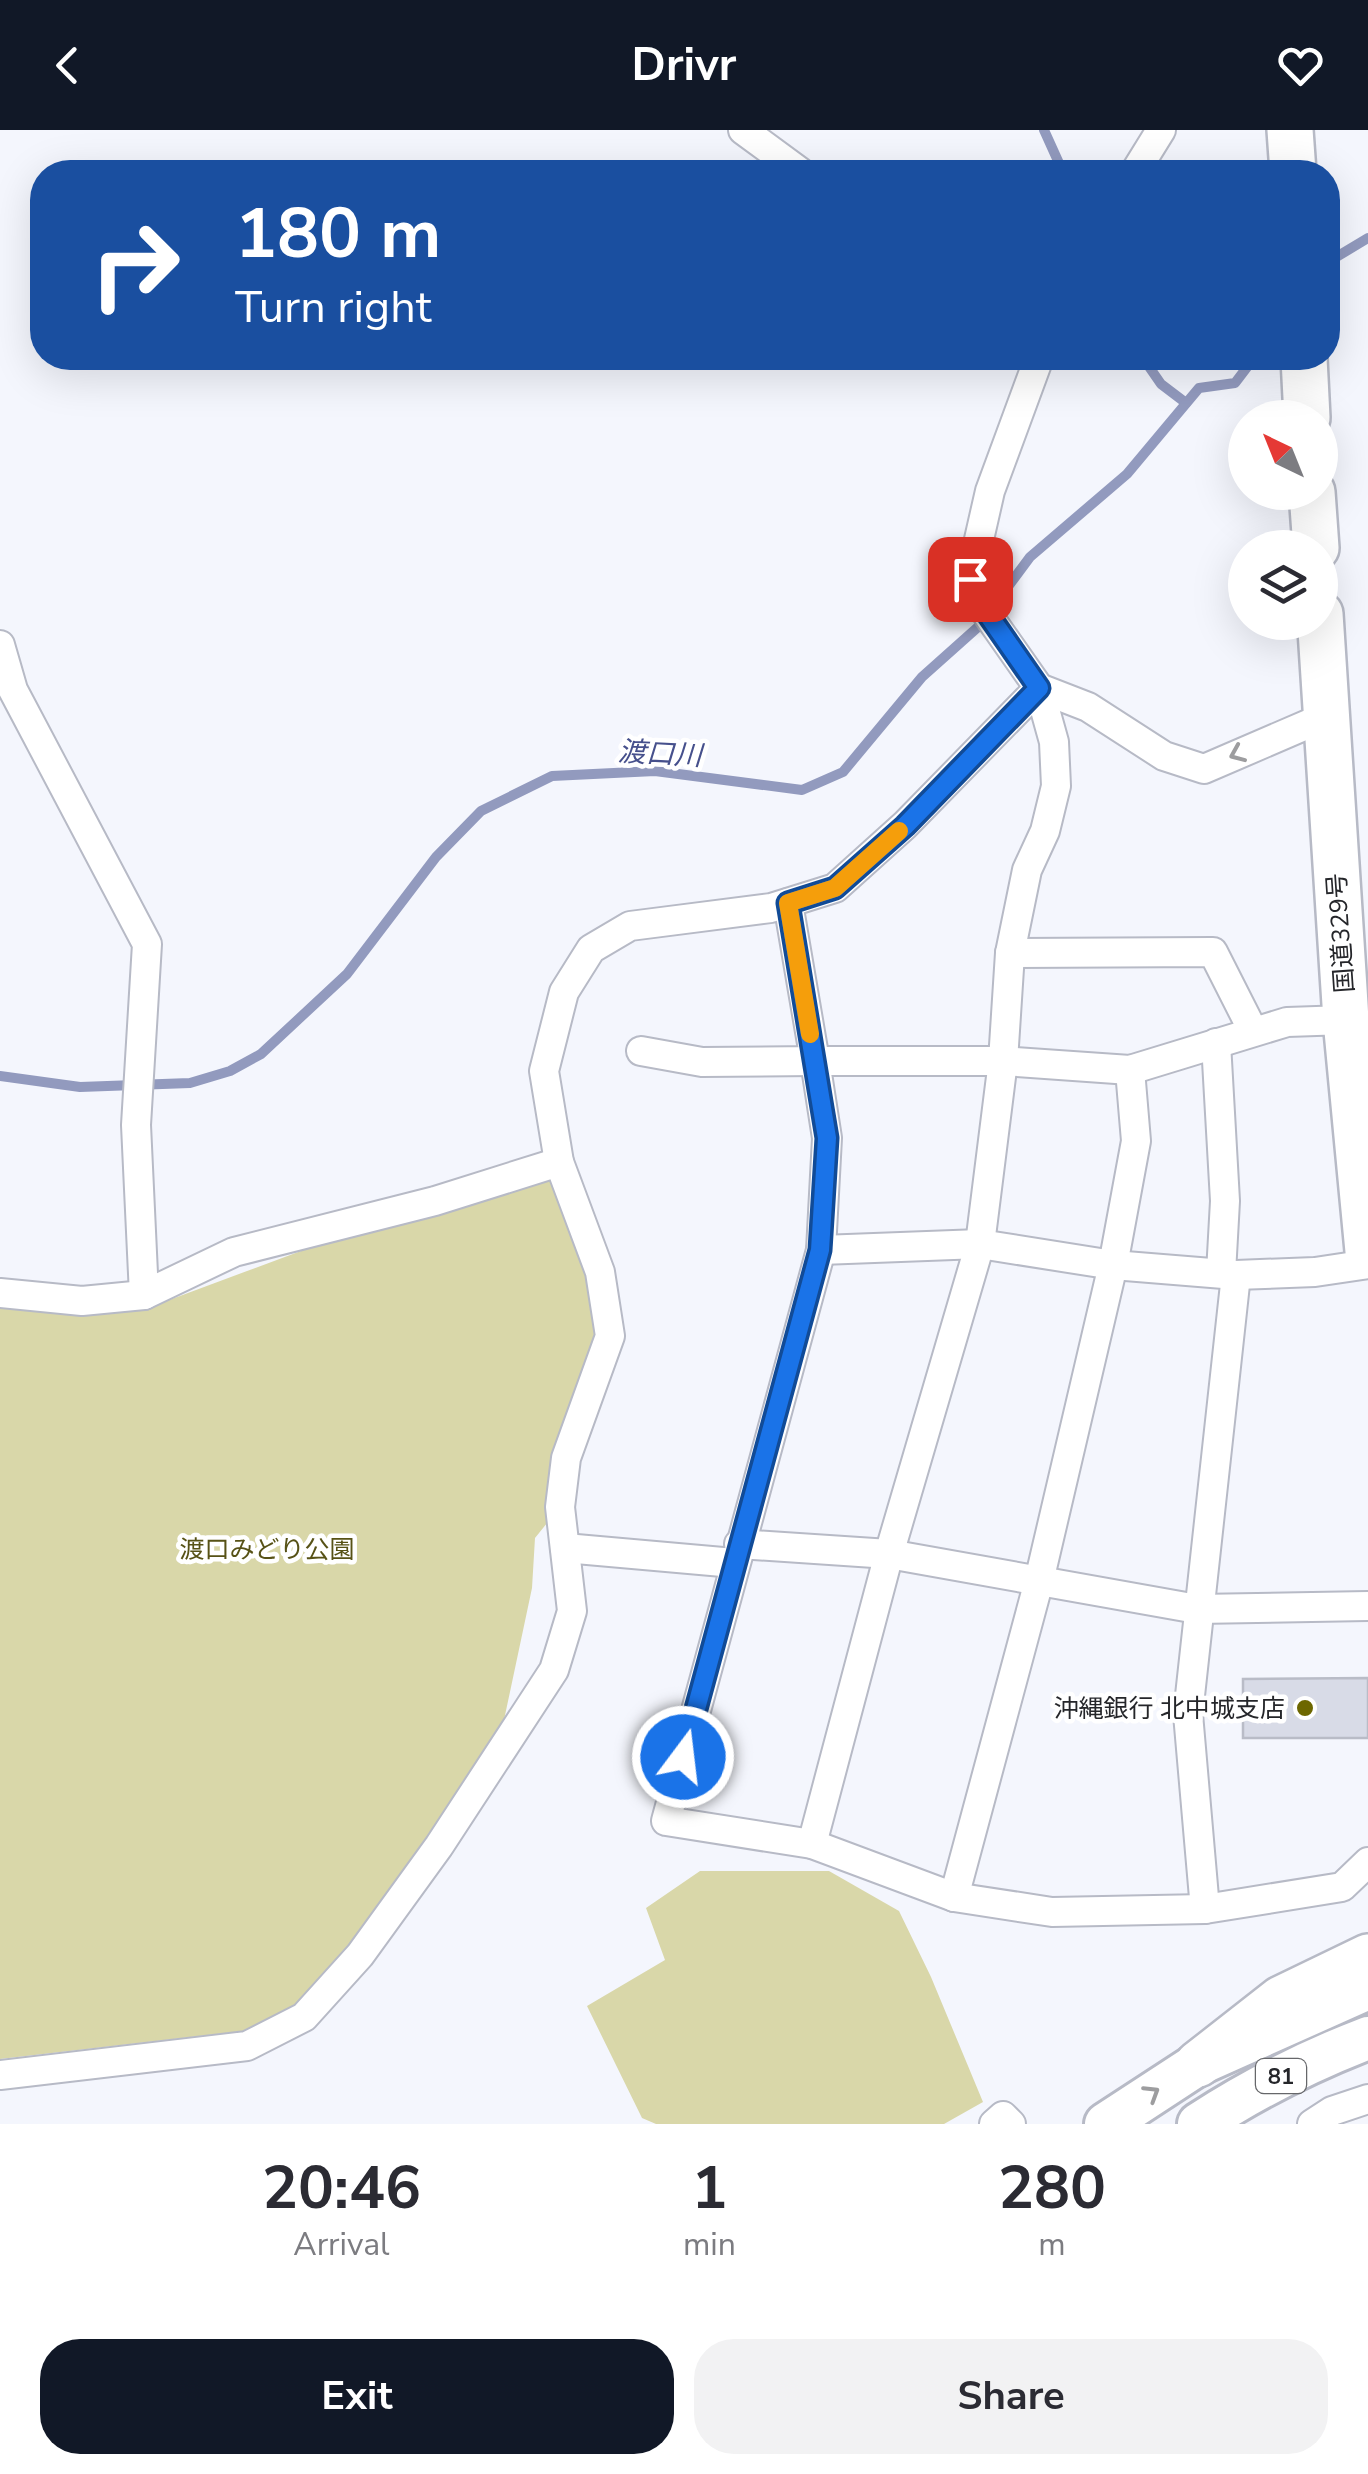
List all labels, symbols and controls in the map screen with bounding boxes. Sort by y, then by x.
text: Drivr [632,35,736,96]
icon: back [40,38,95,93]
icon: heart [1273,38,1328,93]
text: 180 m [235,186,441,282]
icon: right [70,200,200,330]
text: Turn right [235,277,432,338]
north arrow [1228,400,1338,510]
map controls [1228,400,1338,640]
button: layers [1228,530,1338,640]
pin [928,537,1013,622]
icon: arrive [943,552,998,607]
water label: 渡口川 [617,733,706,775]
one-way arrow [1229,743,1247,763]
street label: 国道329号 [1320,872,1362,994]
park label: 渡口みどり公園 [179,1533,355,1567]
place label: 沖縄銀行 北中城支店 [1054,1692,1285,1726]
marker: 沖縄銀行 北中城支店 [1294,1697,1316,1719]
position arrow [631,1705,735,1809]
road number: 81 [1256,2059,1306,2093]
one-way arrow [1141,2087,1159,2106]
text: 20:46 [262,2147,421,2229]
text: 1 [691,2147,727,2229]
text: 280 [998,2147,1106,2229]
text: Arrival [293,2223,390,2266]
text: min [683,2223,736,2266]
text: m [1038,2223,1066,2266]
button: Exit [40,2339,674,2454]
button: Share [694,2339,1328,2454]

